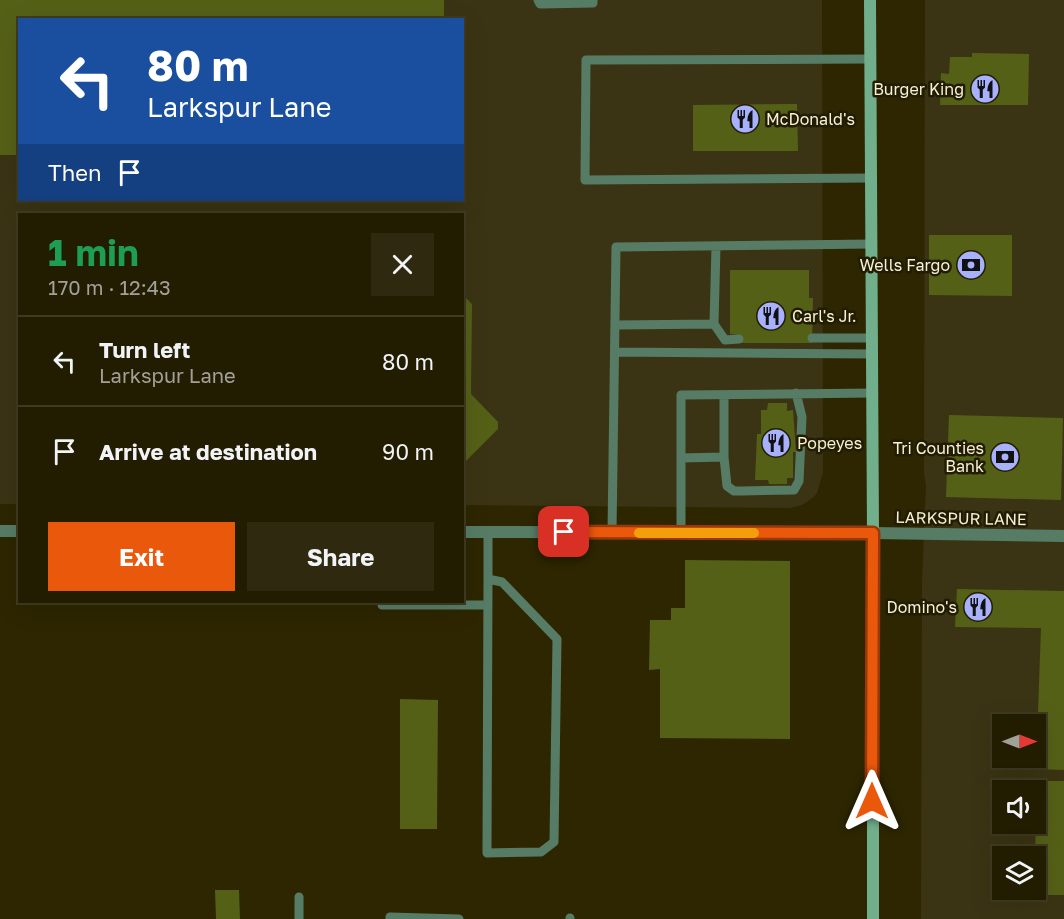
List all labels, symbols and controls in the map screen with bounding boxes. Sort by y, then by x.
text: 80 m [147,40,248,90]
icon: left [48,42,126,120]
restaurant icon: Burger King [969,73,1001,105]
place label: Burger King [873,79,964,99]
text: Larkspur Lane [147,91,331,123]
restaurant icon: McDonald's [729,103,761,135]
place label: McDonald's [766,109,855,129]
icon: arrive [113,156,146,189]
text: Then [48,159,101,186]
text: 1 min [48,231,139,274]
button: close [371,233,434,296]
bank icon: Wells Fargo [955,249,987,281]
place label: Wells Fargo [860,255,950,275]
text: 170 m · 12:43 [48,275,171,299]
restaurant icon: Carl's Jr. [755,300,787,332]
place label: Carl's Jr. [792,306,857,326]
text: Turn left [99,336,190,363]
icon: left [48,345,81,378]
text: 80 m [382,348,434,375]
text: Larkspur Lane [99,363,236,387]
restaurant icon: Popeyes [760,427,792,459]
place label: Popeyes [797,433,862,453]
icon: arrive [48,435,81,468]
text: Arrive at destination [99,438,317,465]
text: 90 m [382,438,434,465]
place label: Tri Counties Bank [893,438,984,476]
bank icon: Tri Counties Bank [989,441,1021,473]
pin [538,506,589,557]
street label: LARKSPUR LANE [895,507,1027,529]
icon: arrive [547,515,580,548]
button: Exit [48,522,235,591]
button: Share [247,522,434,591]
restaurant icon: Domino's [962,591,994,623]
place label: Domino's [886,597,957,617]
north arrow [992,714,1046,768]
map controls [992,714,1046,900]
position arrow [840,769,904,833]
button: sound [992,780,1046,834]
button: layers [992,846,1046,900]

